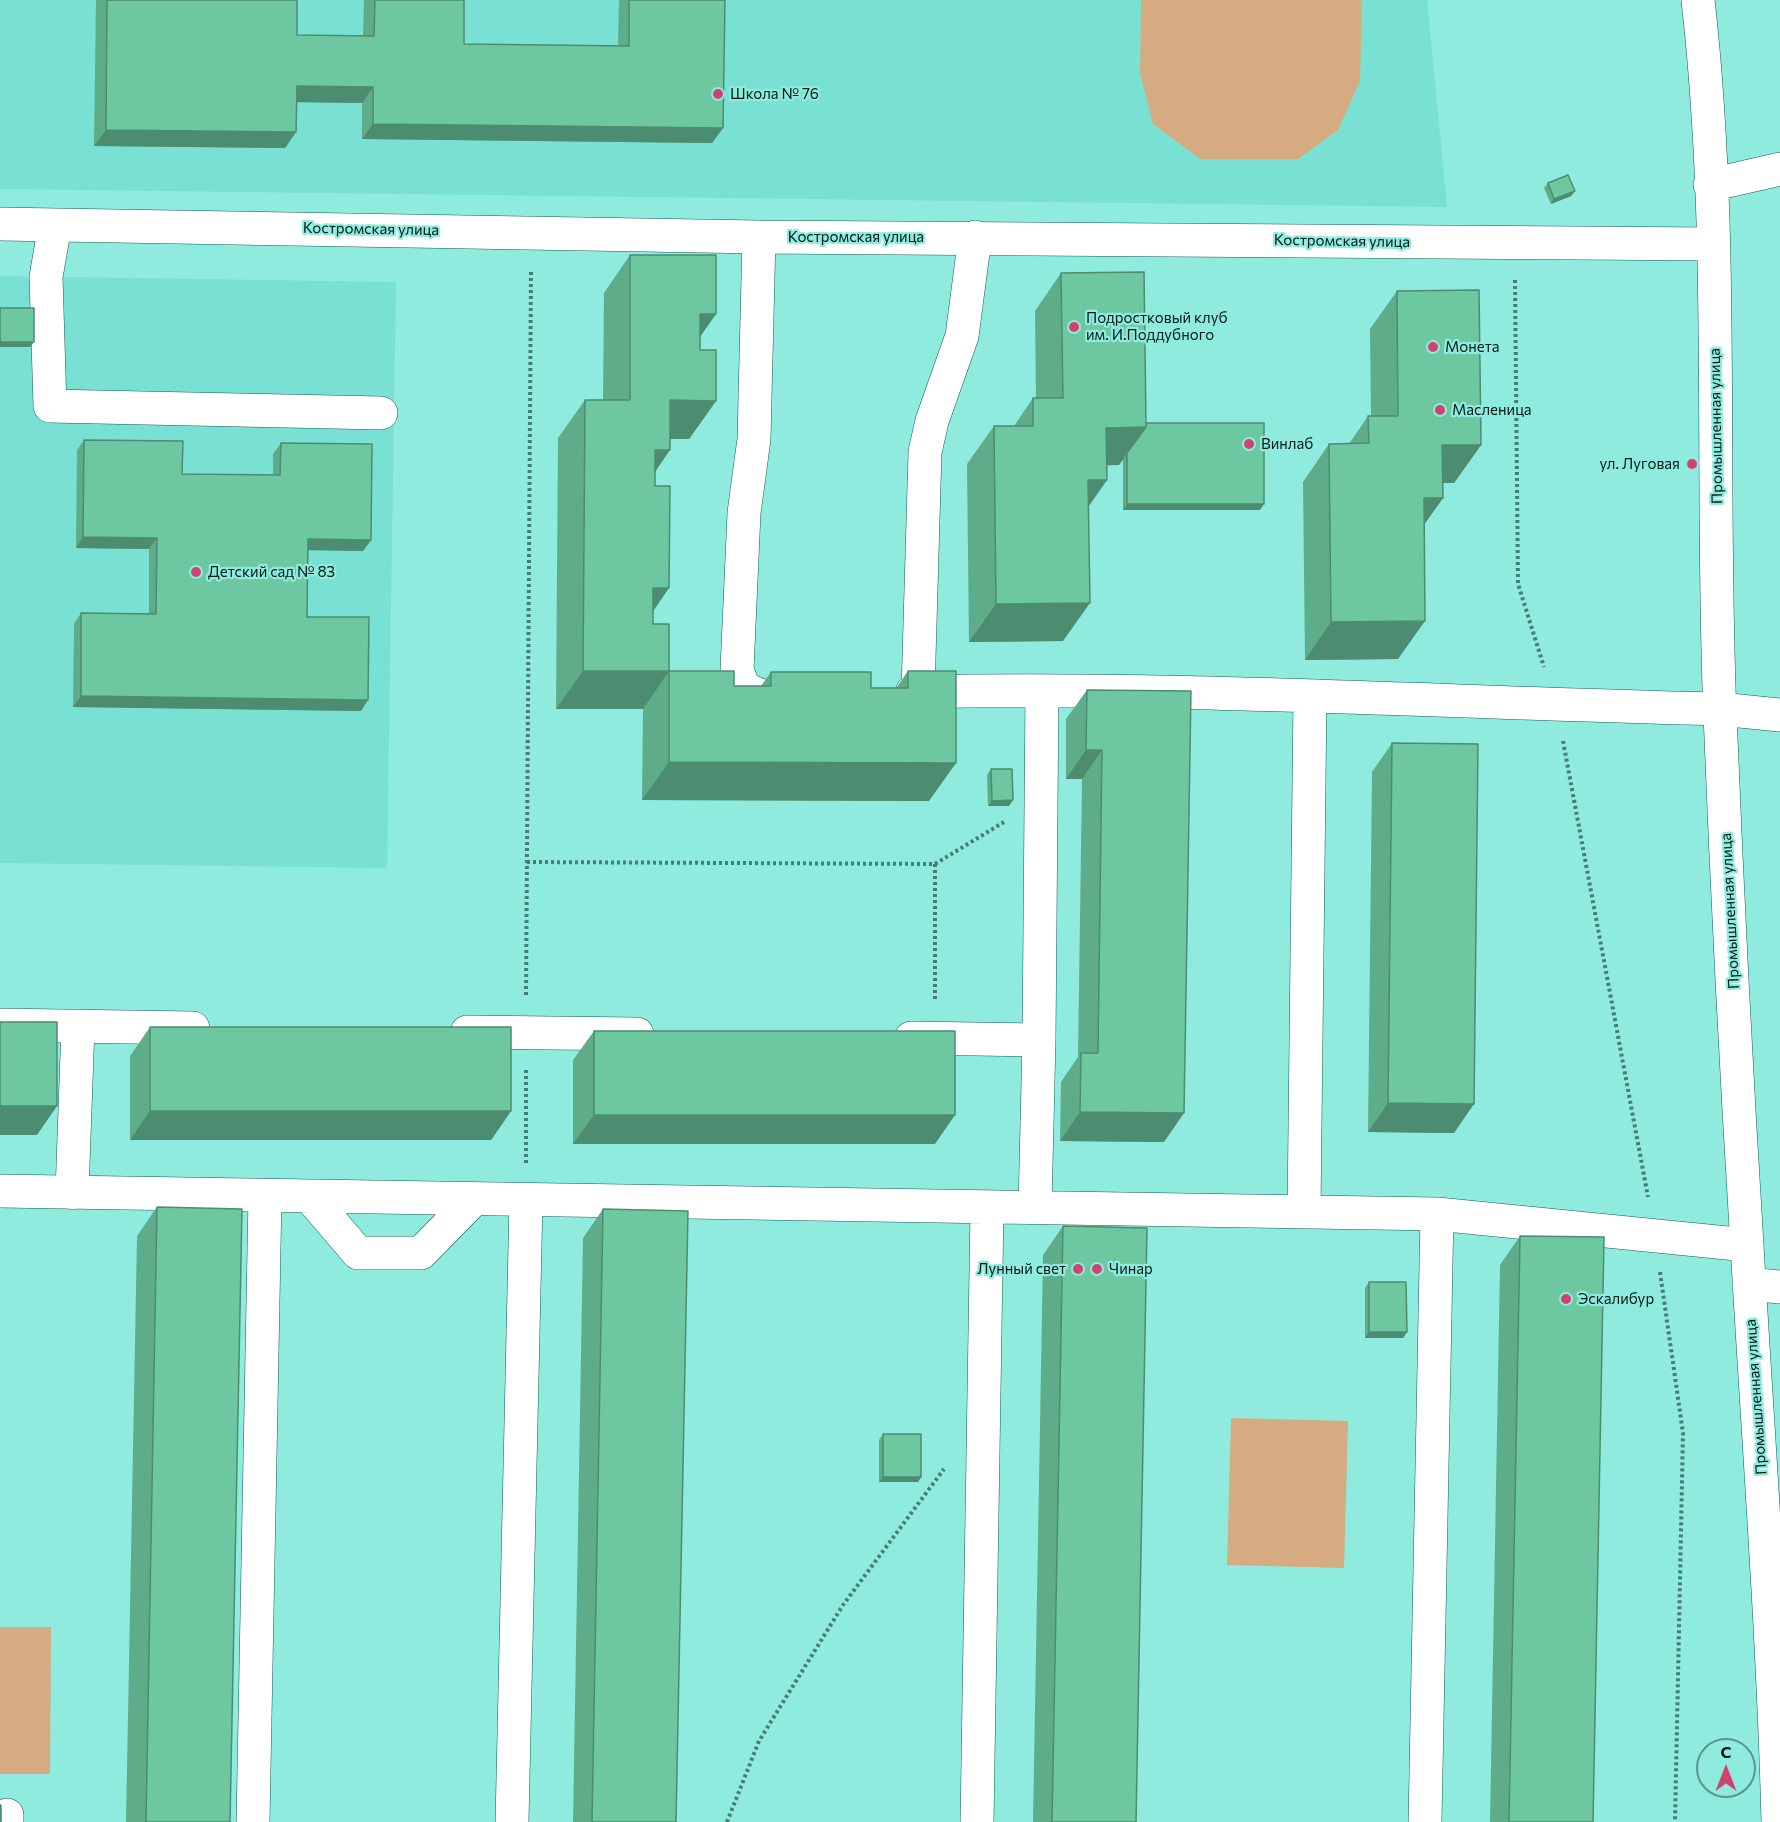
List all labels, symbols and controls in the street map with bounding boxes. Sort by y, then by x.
place label: Школа № 76 [730,85,819,103]
marker: Школа № 76 [711,87,725,101]
street label: Костромская улица [303,219,439,239]
street label: Костромская улица [788,228,924,246]
street label: Костромская улица [1274,231,1410,251]
place label: Подростковый клуб им. И.Поддубного [1086,309,1228,344]
marker: Подростковый клуб им. И.Поддубного [1067,320,1081,334]
place label: Монета [1445,338,1500,356]
marker: Монета [1426,340,1440,354]
street label: Промышленная улица [1706,348,1726,504]
place label: Масленица [1452,401,1532,419]
marker: Масленица [1433,403,1447,417]
place label: Винлаб [1261,435,1313,453]
marker: Винлаб [1242,437,1256,451]
place label: ул. Луговая [1600,455,1680,473]
marker: ул. Луговая [1685,457,1699,471]
place label: Детский сад № 83 [208,563,335,581]
marker: Детский сад № 83 [189,565,203,579]
street label: Промышленная улица [1717,833,1743,989]
place label: Лунный свет [977,1260,1066,1278]
place label: Чинар [1109,1260,1153,1278]
marker: Лунный свет [1071,1262,1085,1276]
marker: Чинар [1090,1262,1104,1276]
place label: Эскалибур [1578,1290,1654,1308]
marker: Эскалибур [1559,1292,1573,1306]
street label: Промышленная улица [1742,1319,1770,1475]
north arrow [1696,1738,1756,1798]
text: С [1721,1742,1731,1761]

